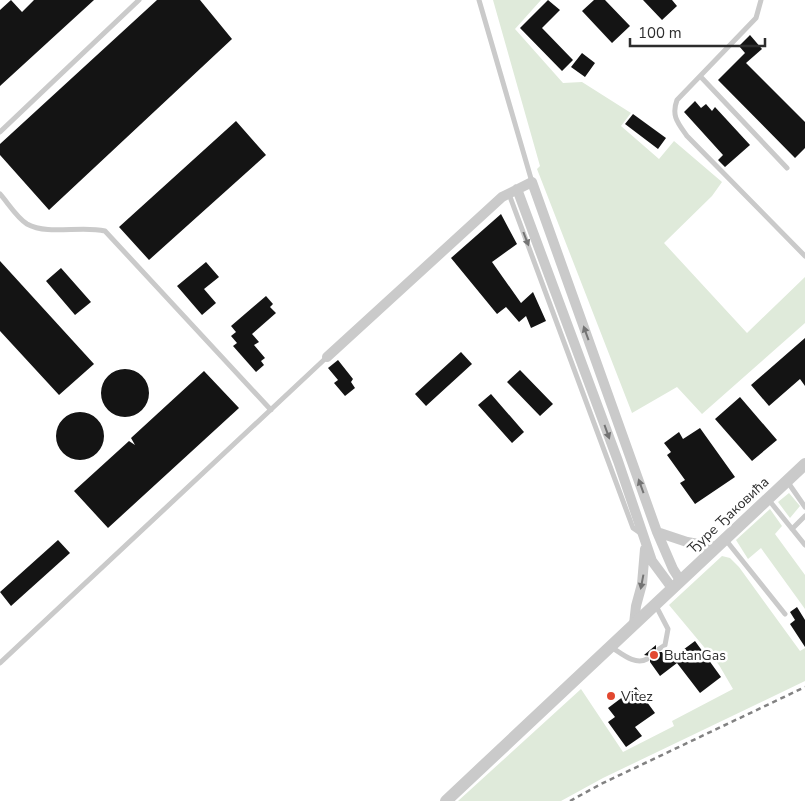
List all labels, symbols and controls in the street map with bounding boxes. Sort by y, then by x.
scale bar [630,15,765,47]
text: 100 m [638,23,682,43]
one-way arrow [522,232,530,247]
one-way arrow [582,325,590,340]
one-way arrow [604,424,611,439]
street label: Ђуре Ђаковића [684,473,773,558]
one-way arrow [637,478,645,493]
one-way arrow [638,574,646,590]
place label: ButanGas [664,646,726,665]
marker: ButanGas [648,649,660,661]
place label: Vitez [620,687,653,706]
marker: Vitez [605,690,617,702]

